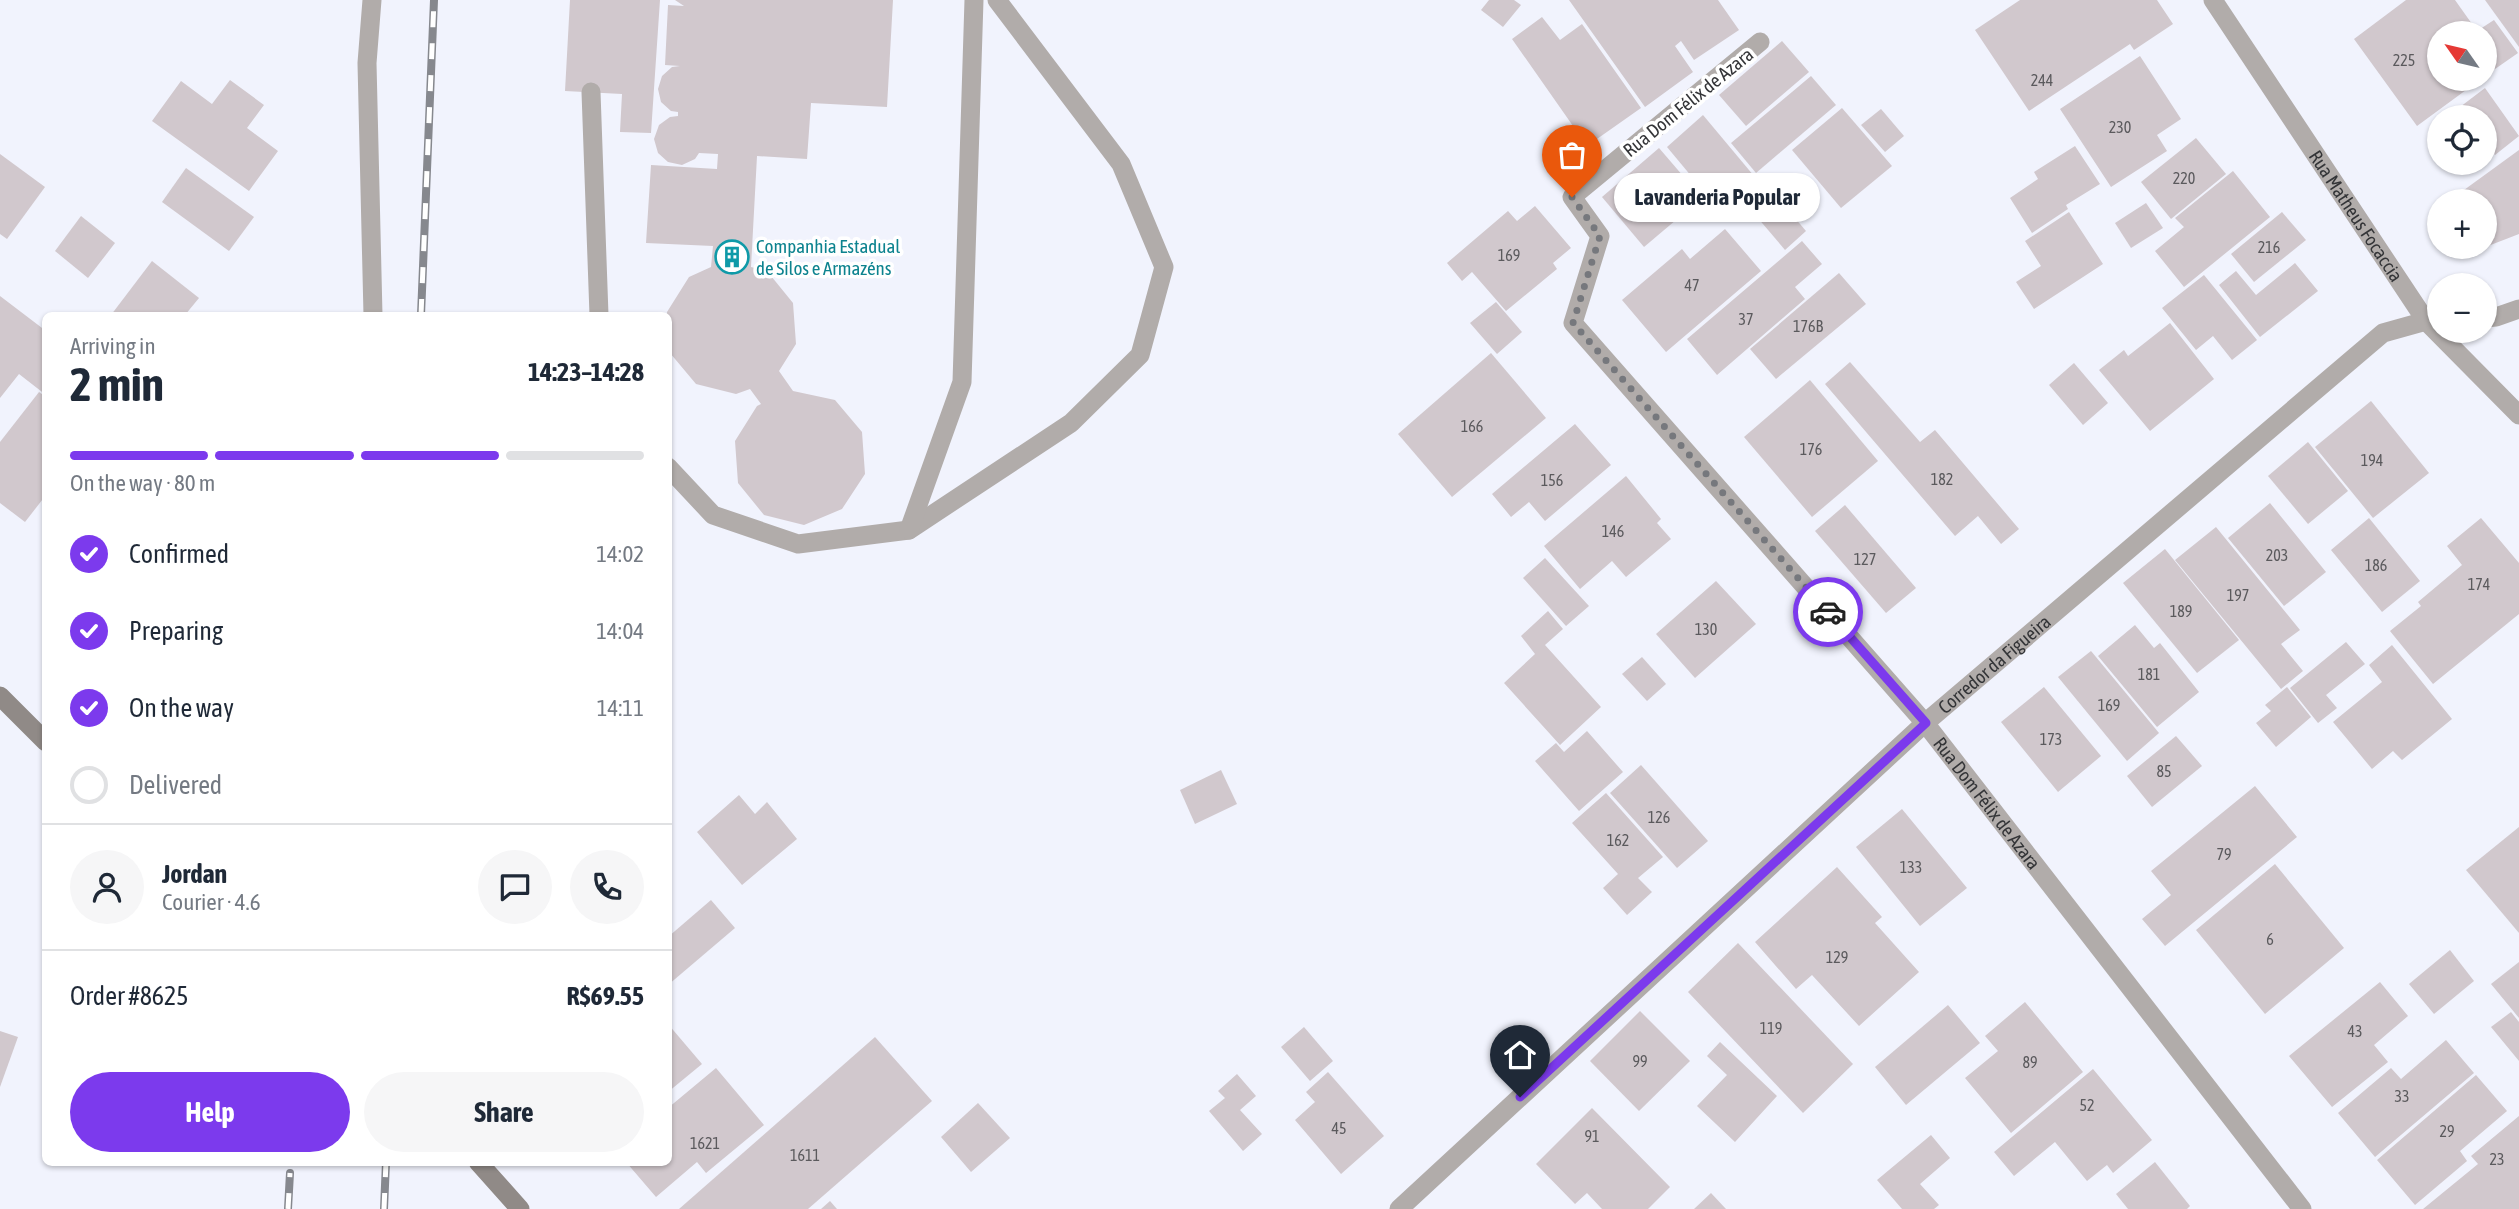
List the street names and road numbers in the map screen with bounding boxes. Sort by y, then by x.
street label: Rua Dom Félix de Azara [1619,43,1757,161]
street label: Rua Matheus Focaccia [2305,146,2408,286]
street label: Corredor da Figueira [1934,610,2055,718]
street label: Rua Dom Félix de Azara [1929,733,2045,873]

